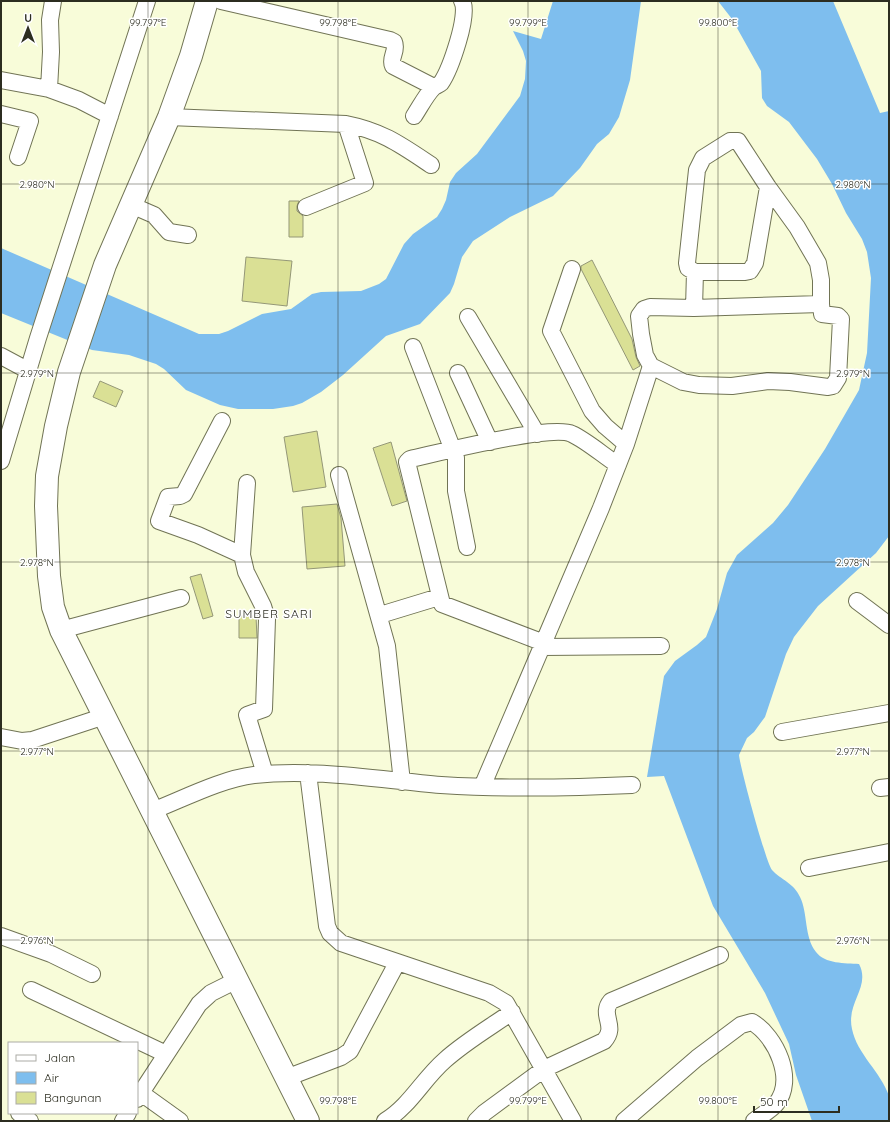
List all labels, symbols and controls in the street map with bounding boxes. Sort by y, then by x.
north arrow [8,8,48,48]
text: U [24,11,32,25]
text: 99.797°E [129,16,167,29]
text: 99.798°E [319,16,357,29]
text: 99.799°E [509,16,547,29]
text: 99.800°E [699,16,738,29]
text: 2.980°N [20,178,54,191]
text: 2.980°N [836,178,870,191]
text: 2.979°N [20,367,54,380]
text: 2.979°N [836,367,870,380]
text: 2.978°N [20,556,54,569]
text: 2.978°N [836,556,870,569]
district label: SUMBER SARI [225,606,313,621]
text: 2.977°N [20,745,54,758]
text: 2.977°N [836,745,870,758]
text: 2.976°N [20,934,54,947]
text: 2.976°N [836,934,870,947]
legend [8,1042,138,1114]
text: Jalan [44,1050,75,1065]
text: Air [44,1070,59,1085]
scale bar [754,1088,839,1114]
text: Bangunan [44,1090,101,1105]
text: 99.798°E [319,1094,357,1107]
text: 99.799°E [509,1094,547,1107]
text: 99.800°E [699,1094,738,1107]
text: 50 m [760,1094,788,1109]

